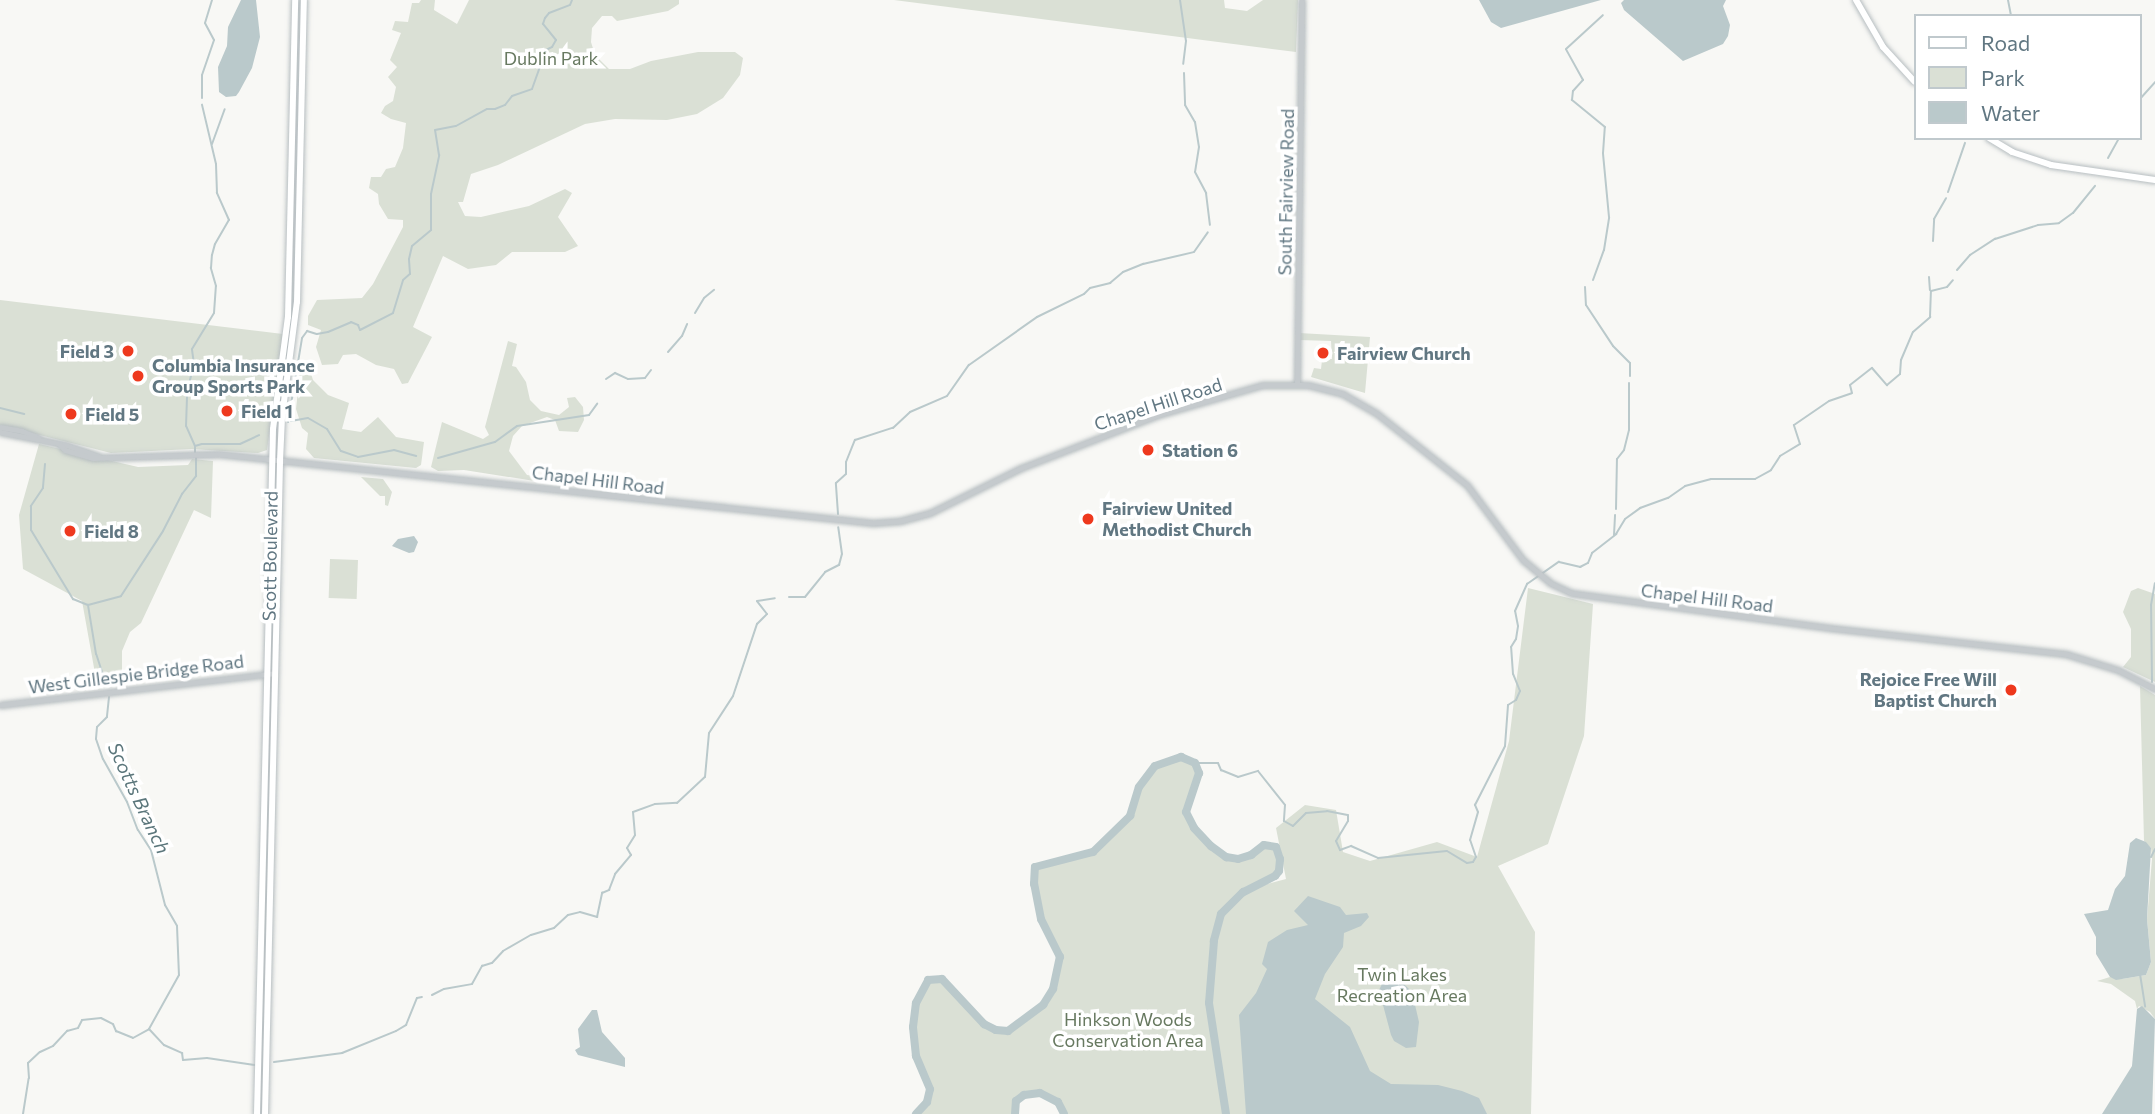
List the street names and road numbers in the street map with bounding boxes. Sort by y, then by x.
street label: South Fairview Road [1274,108,1298,276]
street label: Chapel Hill Road [1091,373,1225,435]
street label: Chapel Hill Road [531,461,665,499]
street label: Scott Boulevard [258,491,282,621]
street label: Chapel Hill Road [1640,579,1774,617]
street label: West Gillespie Bridge Road [27,650,245,698]

